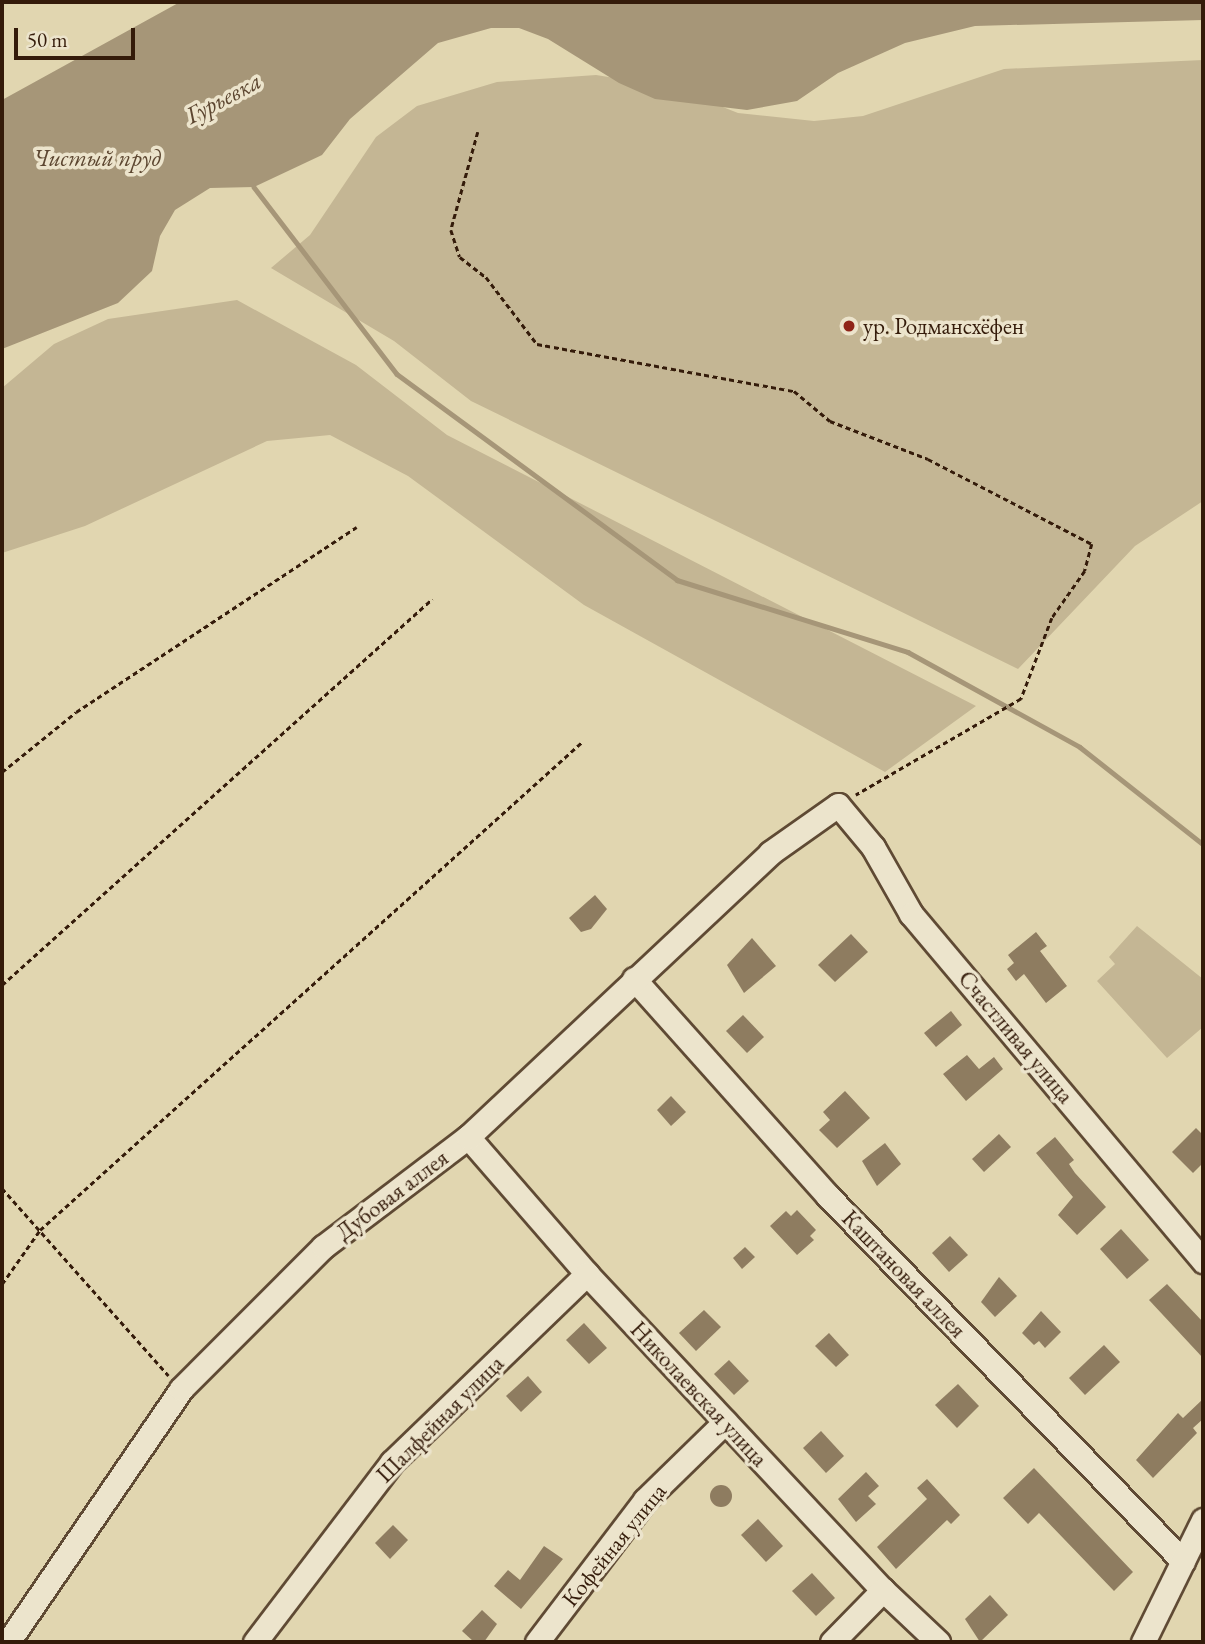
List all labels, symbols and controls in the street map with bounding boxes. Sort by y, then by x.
scale bar [18,14,138,58]
text: 50 m [27,26,68,53]
water label: Гурьевка [180,66,266,130]
water label: Чистый пруд [33,144,161,172]
place label: ур. Родмансхёфен [863,312,1024,340]
marker: ур. Родмансхёфен [841,318,857,334]
street label: Счастливая улица [952,965,1080,1109]
street label: Дубовая аллея [331,1144,453,1246]
street label: Каштановая аллея [836,1204,972,1344]
street label: Николаевская улица [625,1316,773,1472]
street label: Шалфейная улица [371,1350,509,1488]
street label: Кофейная улица [556,1478,672,1612]

